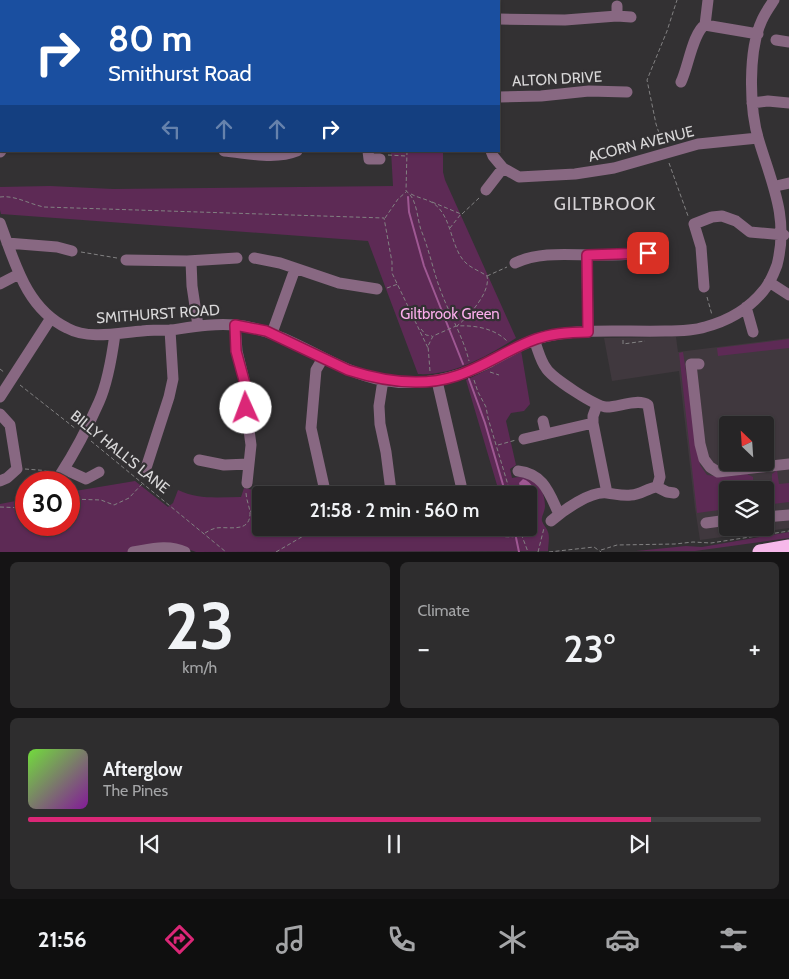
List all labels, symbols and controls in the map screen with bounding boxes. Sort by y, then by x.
text: 80 m [108,17,192,60]
icon: right [25,20,90,85]
text: Smithurst Road [108,60,252,87]
street label: ALTON DRIVE [512,68,602,90]
icon: left [157,115,185,143]
icon: ahead [210,115,238,143]
icon: ahead [263,115,291,143]
icon: right [316,115,344,143]
street label: ACORN AVENUE [586,122,696,166]
district label: GILTBROOK [554,193,656,215]
pin [627,232,669,274]
icon: arrive [634,239,662,267]
street label: SMITHURST ROAD [96,301,221,327]
park label: Giltbrook Green [400,305,500,323]
position arrow [219,381,271,433]
street label: BILLY HALL'S LANE [67,407,173,497]
north arrow [719,416,774,471]
map controls [719,416,774,536]
speed limit sign: 30 [15,471,80,536]
button: layers [719,481,774,536]
text: 21:58 · 2 min · 560 m [310,499,479,522]
text: 23 [165,586,234,665]
text: Climate [418,601,470,620]
text: 23° [563,625,615,672]
text: − [418,631,430,665]
text: + [749,631,761,665]
text: km/h [182,658,217,677]
text: Afterglow [103,758,183,781]
text: The Pines [103,781,168,800]
icon: previous [136,830,164,858]
icon: pause [380,830,408,858]
icon: next [625,830,653,858]
icon: directions [162,922,197,957]
icon: music [273,922,308,957]
icon: phone [384,922,419,957]
icon: climate [495,922,530,957]
icon: car [605,922,640,957]
icon: filters [716,922,751,957]
text: 21:56 [38,926,87,953]

